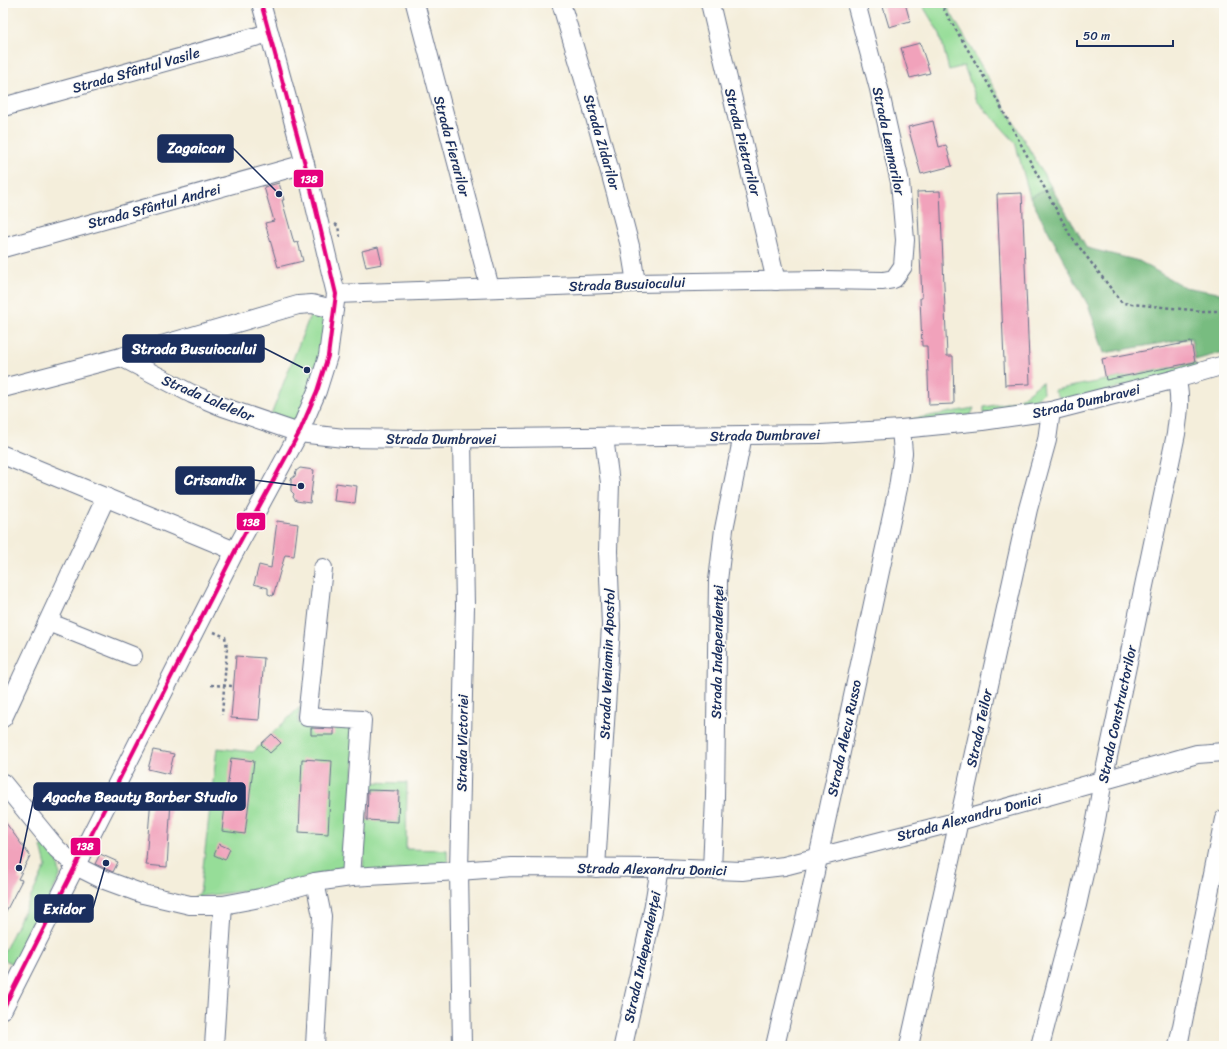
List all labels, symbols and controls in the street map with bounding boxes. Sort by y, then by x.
scale bar [1077,22,1173,48]
text: 50 m [1083,25,1110,47]
street label: Strada Sfântul Vasile [69,40,203,101]
street label: Strada Lemnarilor [865,84,912,199]
street label: Strada Pietrarilor [717,85,768,200]
street label: Strada Zidarilor [576,91,627,194]
street label: Strada Fierarilor [426,93,477,201]
callout: Zagaican [158,135,233,162]
text: Zagaican [166,135,226,161]
line badge: 138 [293,169,324,188]
text: 138 [300,170,318,189]
street label: Strada Sfântul Andrei [85,176,225,236]
street label: Strada Busuiocului [568,270,687,299]
callout: Strada Busuiocului [123,335,264,362]
text: Strada Busuiocului [131,336,257,362]
street label: Strada Lalelelor [158,368,259,430]
street label: Strada Dumbravei [1030,377,1144,426]
street label: Strada Dumbravei [710,422,821,449]
street label: Strada Dumbravei [386,427,497,452]
callout: Crisandix [176,467,254,494]
text: Crisandix [183,467,247,493]
line badge: 138 [236,512,266,531]
text: 138 [242,513,260,532]
street label: Strada Independenţei [704,584,731,719]
street label: Strada Veniamin Apostol [592,587,623,740]
street label: Strada Constructorilor [1091,642,1145,785]
street label: Strada Alecu Russo [820,677,869,799]
street label: Strada Teilor [959,685,1000,770]
street label: Strada Victoriei [449,693,476,792]
callout: Agache Beauty Barber Studio [34,783,245,810]
text: Agache Beauty Barber Studio [42,784,238,810]
street label: Strada Alexandru Donici [894,786,1046,849]
line badge: 138 [70,837,101,856]
text: 138 [76,837,94,856]
street label: Strada Alexandru Donici [577,856,728,883]
street label: Strada Independenței [616,888,669,1025]
callout: Exidor [35,895,93,922]
text: Exidor [43,896,87,922]

